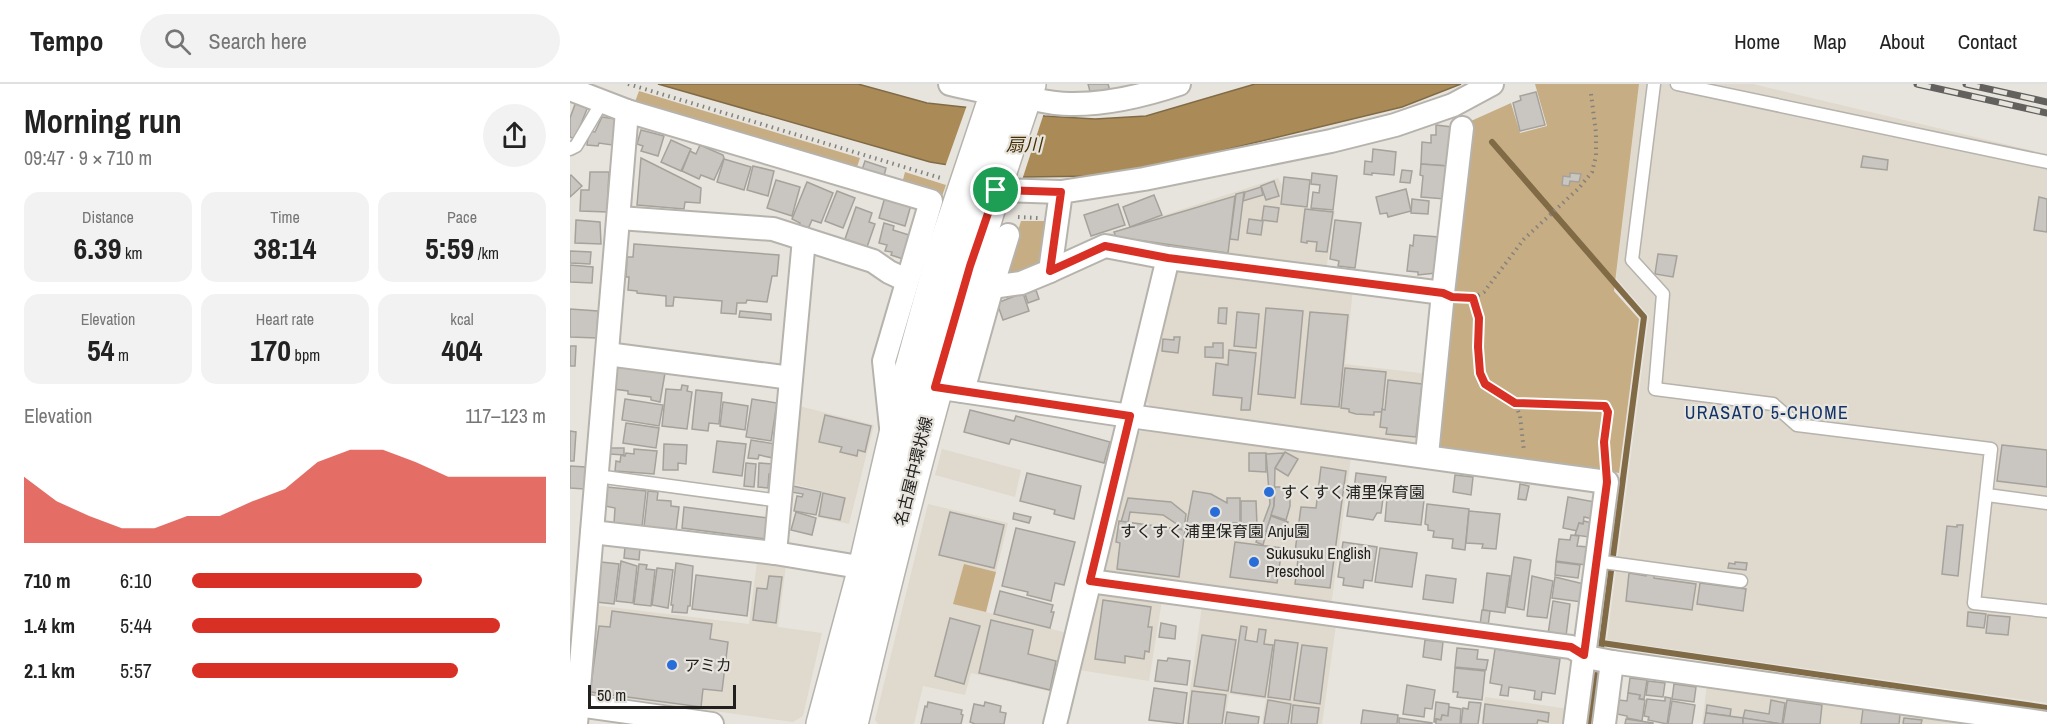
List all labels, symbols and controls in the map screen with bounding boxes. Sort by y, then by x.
search box [140,14,560,68]
text: Tempo [30,22,104,60]
icon: search [161,25,194,58]
text: Search here [209,26,307,56]
text: Home [1734,27,1780,56]
text: Map [1813,27,1847,56]
text: About [1880,27,1925,56]
text: Contact [1958,27,2017,56]
text: Morning run [24,99,182,143]
button: share [483,104,546,167]
water label: 扇川 [1006,132,1044,157]
text: 09:47 · 9 × 710 m [24,144,152,171]
pin [970,164,1021,215]
icon: arrive [979,173,1012,206]
text: Distance [82,206,134,228]
text: Time [270,206,300,228]
text: Pace [447,206,477,228]
text: 6.39 [73,228,121,268]
text: 38:14 [254,228,316,268]
text: 5:59 [425,228,474,268]
text: km [121,242,143,264]
text: /km [474,242,499,264]
text: Elevation [81,308,135,330]
text: Heart rate [256,308,314,330]
text: kcal [450,308,474,330]
text: 54 [87,330,114,370]
text: 170 [250,330,291,370]
text: 404 [441,330,483,370]
text: m [114,344,129,366]
text: bpm [291,344,320,366]
district label: URASATO 5-CHOME [1685,400,1849,425]
text: Elevation [24,402,92,429]
text: 117–123 m [465,402,546,429]
street label: 名古屋中環状線 [889,414,937,528]
place label: すくすく浦里保育園 [1281,481,1425,503]
marker: すくすく浦里保育園 [1262,485,1276,499]
marker: すくすく浦里保育園 Anju園 [1208,505,1222,519]
place label: すくすく浦里保育園 Anju園 [1120,520,1310,542]
place label: Sukusuku English Preschool [1266,542,1371,582]
marker: Sukusuku English Preschool [1247,555,1261,569]
text: 710 m [24,567,71,594]
text: 6:10 [120,567,152,594]
text: 1.4 km [24,612,75,639]
text: 5:44 [120,612,152,639]
place label: アミカ [684,654,732,676]
text: 2.1 km [24,657,75,684]
text: 5:57 [120,657,152,684]
marker: アミカ [665,658,679,672]
scale bar [588,682,736,710]
text: 50 m [597,684,626,706]

